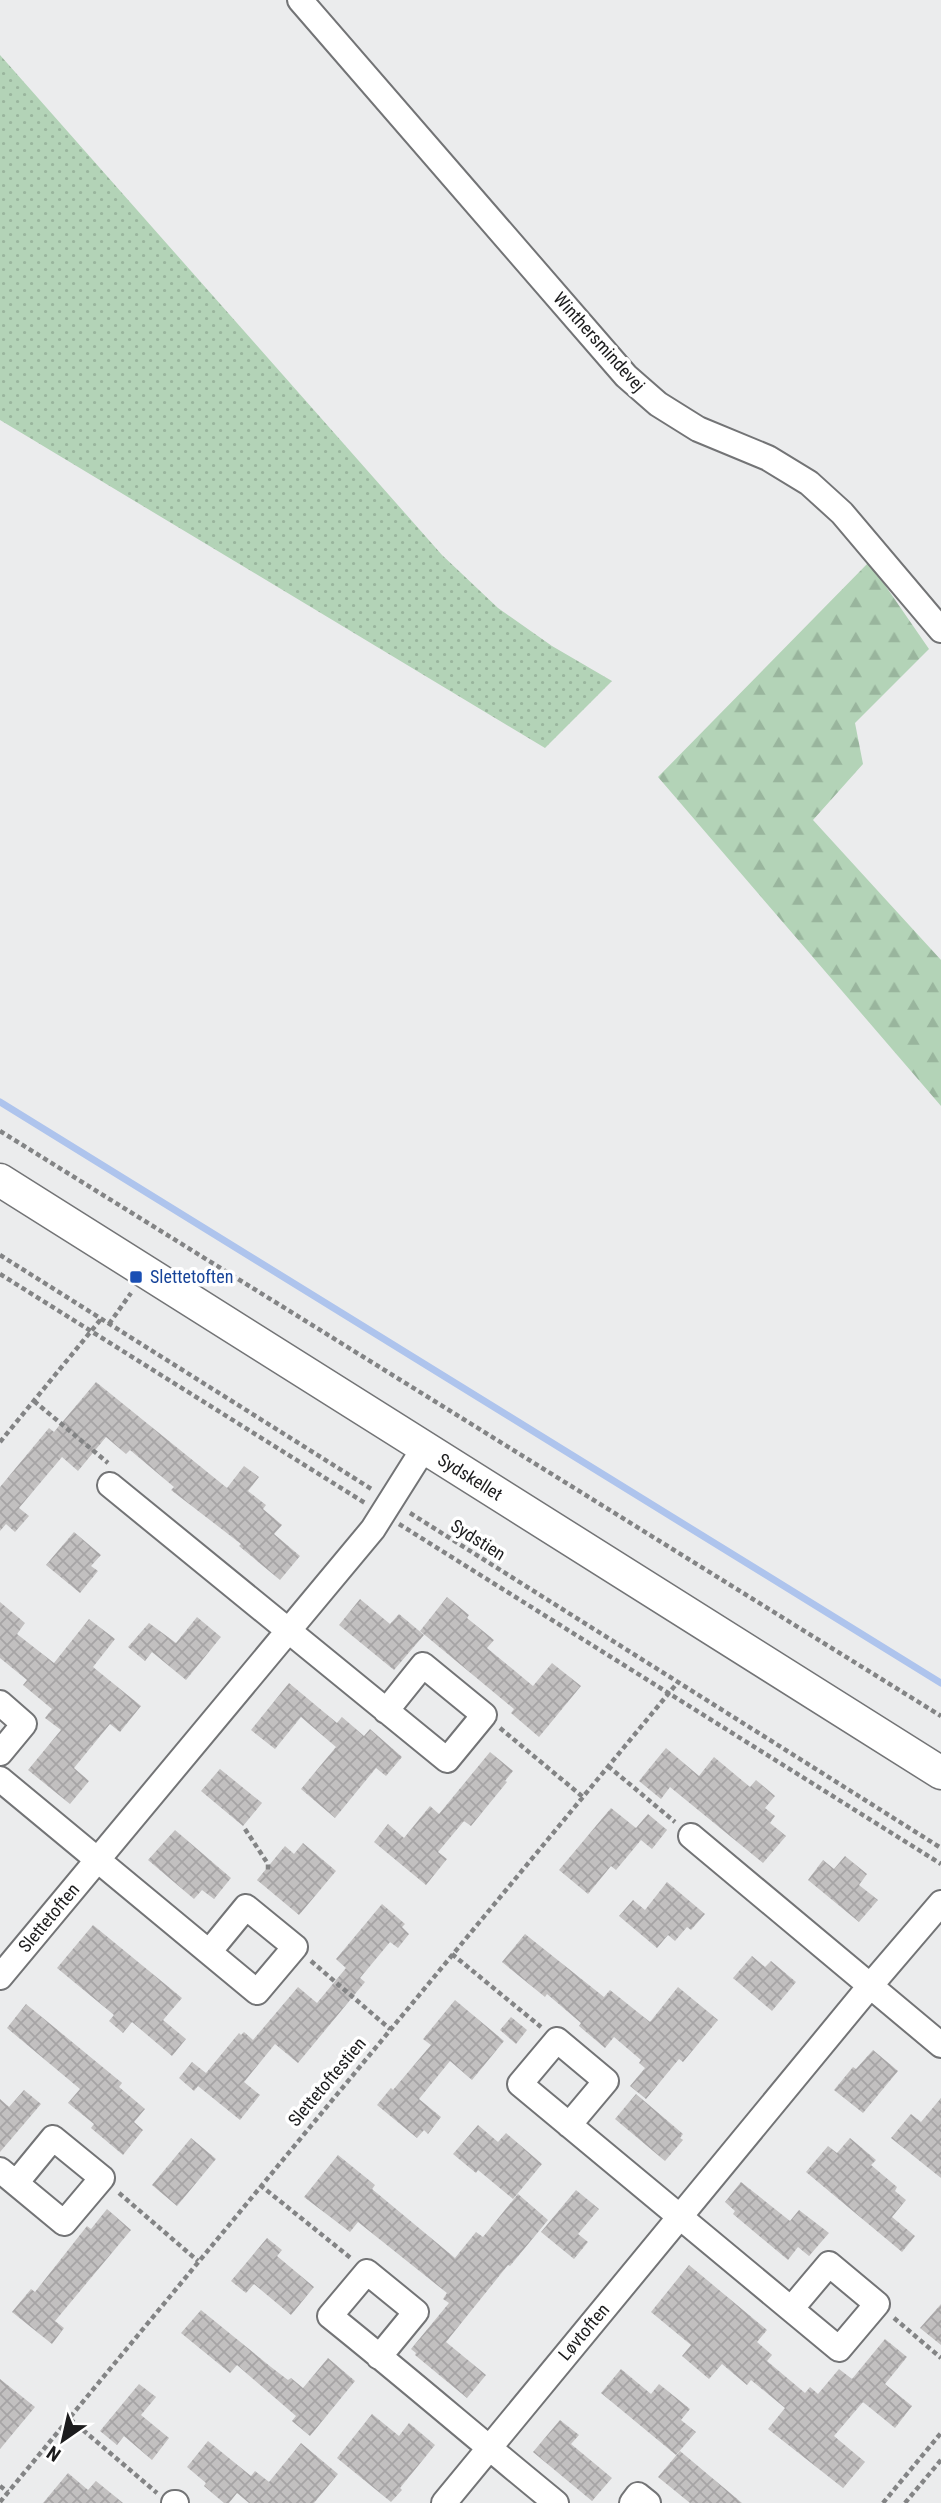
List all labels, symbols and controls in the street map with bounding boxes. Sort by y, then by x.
street label: Winthersmindevej [549,288,649,396]
place label: Slettetoften [150,1266,233,1287]
marker: Slettetoften [128,1269,144,1285]
street label: Sydskellet [434,1449,506,1505]
street label: Sydstien [447,1515,509,1565]
street label: Slettetoften [14,1879,83,1956]
street label: Slettetoftestien [283,2033,370,2130]
street label: Løvtoften [554,2299,613,2364]
north arrow [28,2405,98,2475]
text: N [43,2441,65,2466]

